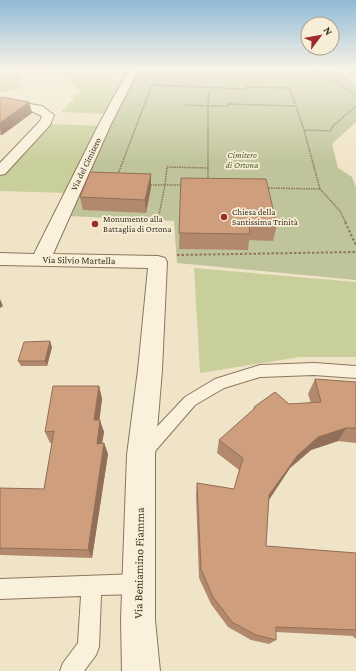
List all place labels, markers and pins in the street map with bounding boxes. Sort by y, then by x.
place label: Chiesa della Santissima Trinità [232,207,298,227]
marker: Chiesa della Santissima Trinità [219,212,229,222]
place label: Monumento alla Battaglia di Ortona [103,214,171,234]
marker: Monumento alla Battaglia di Ortona [90,219,100,229]

